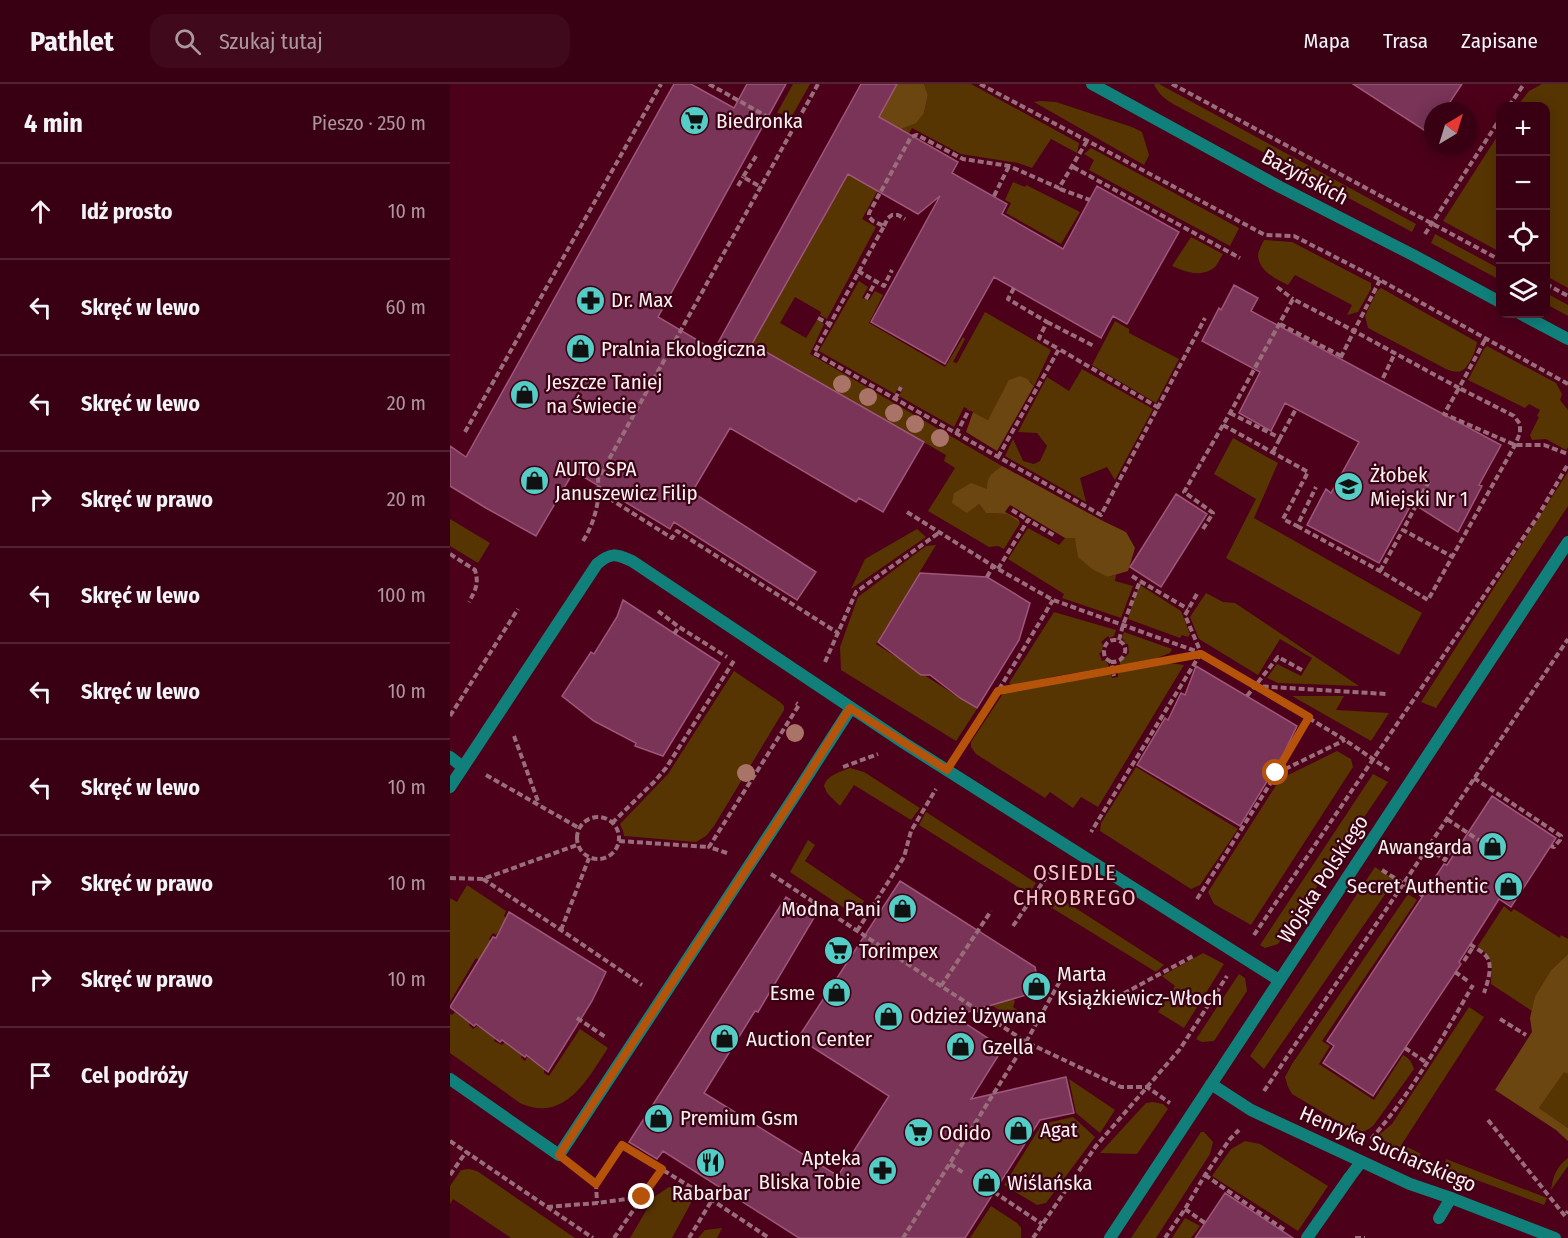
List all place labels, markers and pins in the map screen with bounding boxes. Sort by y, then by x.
supermarket icon: Biedronka [679,105,711,137]
place label: Biedronka [716,108,803,134]
pharmacy icon: Dr. Max [574,284,606,316]
place label: Dr. Max [611,287,673,313]
shop icon: Pralnia Ekologiczna [564,333,596,365]
place label: Pralnia Ekologiczna [601,336,766,362]
place label: Jeszcze Taniej na Świecie [546,369,663,419]
shop icon: Jeszcze Taniej na Świecie [509,378,541,410]
place label: AUTO SPA Januszewicz Filip [555,456,698,506]
place label: Żłobek Miejski Nr 1 [1370,462,1468,512]
shop icon: AUTO SPA Januszewicz Filip [518,465,550,497]
school or university icon: Żłobek Miejski Nr 1 [1333,471,1365,503]
shop icon: Awangarda [1477,831,1509,863]
place label: Awangarda [1378,834,1472,860]
shop icon: Secret Authentic [1493,870,1525,902]
place label: Secret Authentic [1347,873,1488,899]
shop icon: Modna Pani [886,893,918,925]
place label: Modna Pani [781,896,881,922]
supermarket icon: Torimpex [822,935,854,967]
place label: Torimpex [859,938,939,964]
place label: Marta Książkiewicz-Włoch [1057,961,1223,1011]
shop icon: Marta Książkiewicz-Włoch [1020,970,1052,1002]
shop icon: Esme [820,977,852,1009]
place label: Esme [770,980,815,1006]
shop icon: Odzież Używana [873,1000,905,1032]
place label: Odzież Używana [910,1003,1046,1029]
shop icon: Auction Center [709,1023,741,1055]
place label: Auction Center [746,1026,873,1052]
shop icon: Gzella [945,1031,977,1063]
place label: Gzella [982,1034,1034,1060]
shop icon: Premium Gsm [643,1102,675,1134]
place label: Premium Gsm [680,1105,798,1131]
shop icon: Agat [1003,1114,1035,1146]
supermarket icon: Odido [902,1117,934,1149]
place label: Agat [1040,1117,1078,1143]
place label: Odido [939,1120,991,1146]
place label: Apteka Bliska Tobie [759,1145,861,1195]
restaurant icon: Rabarbar [695,1146,727,1178]
pharmacy icon: Apteka Bliska Tobie [866,1154,898,1186]
shop icon: Wiślańska [970,1167,1002,1199]
place label: Wiślańska [1007,1170,1093,1196]
place label: Rabarbar [672,1180,751,1206]

